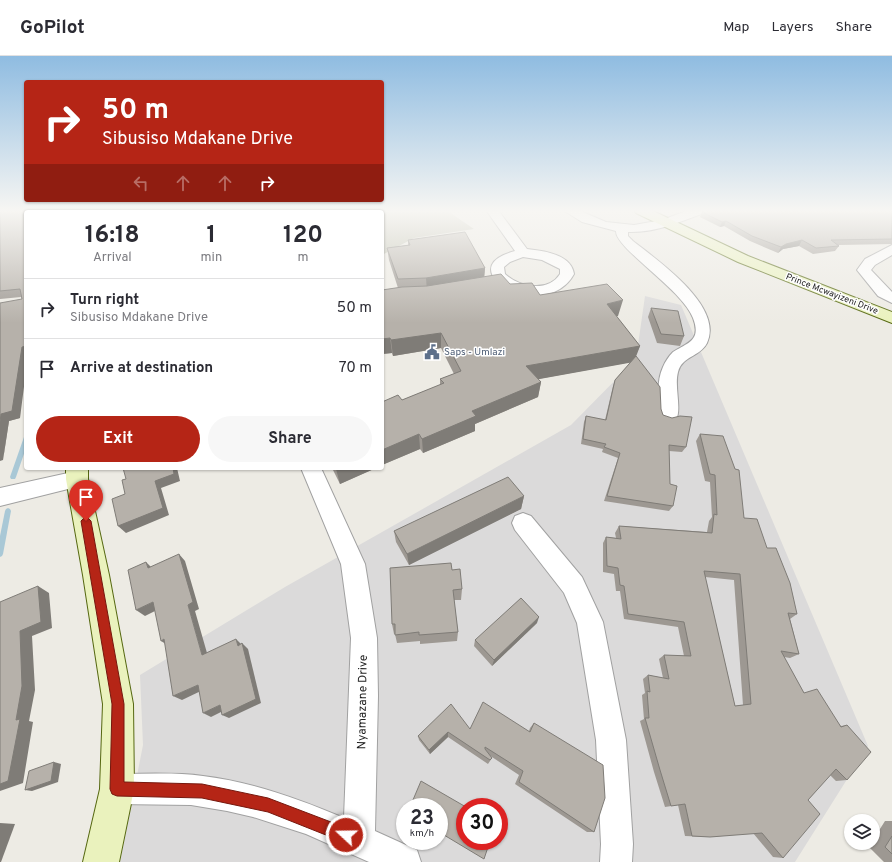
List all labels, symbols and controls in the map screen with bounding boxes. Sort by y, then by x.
text: GoPilot [20,16,85,40]
text: Map [723,19,749,36]
text: Layers [771,19,813,36]
text: Share [835,19,872,36]
text: 50 m [102,93,169,129]
icon: right [36,96,88,148]
text: Sibusiso Mdakane Drive [102,128,293,151]
icon: left [130,172,152,194]
icon: ahead [172,172,194,194]
icon: ahead [214,172,236,194]
icon: right [256,172,278,194]
text: 16:18 [85,221,140,251]
text: 1 [207,221,216,251]
text: 120 [283,221,323,251]
text: Arrival [93,250,132,266]
text: min [201,250,222,266]
text: m [298,250,309,266]
street label: Prince Mcwayizeni Drive [784,271,880,317]
text: Turn right [70,291,139,310]
icon: right [36,298,58,320]
text: 50 m [337,299,372,318]
text: Sibusiso Mdakane Drive [70,310,208,326]
public building icon: Saps - Umlazi [423,343,441,361]
place label: Saps - Umlazi [444,346,505,359]
icon: arrive [36,358,58,380]
text: Arrive at destination [70,359,213,378]
text: 70 m [339,359,372,378]
button: Exit [36,416,200,462]
button: Share [208,416,372,462]
pin [69,480,103,521]
icon: arrive [75,486,97,508]
street label: Nyamazane Drive [354,654,372,750]
speed limit sign: 30 [456,798,508,850]
text: 23 [410,806,434,832]
position arrow [325,814,367,856]
map controls [844,814,880,850]
button: layers [844,814,880,850]
text: km/h [410,827,434,840]

